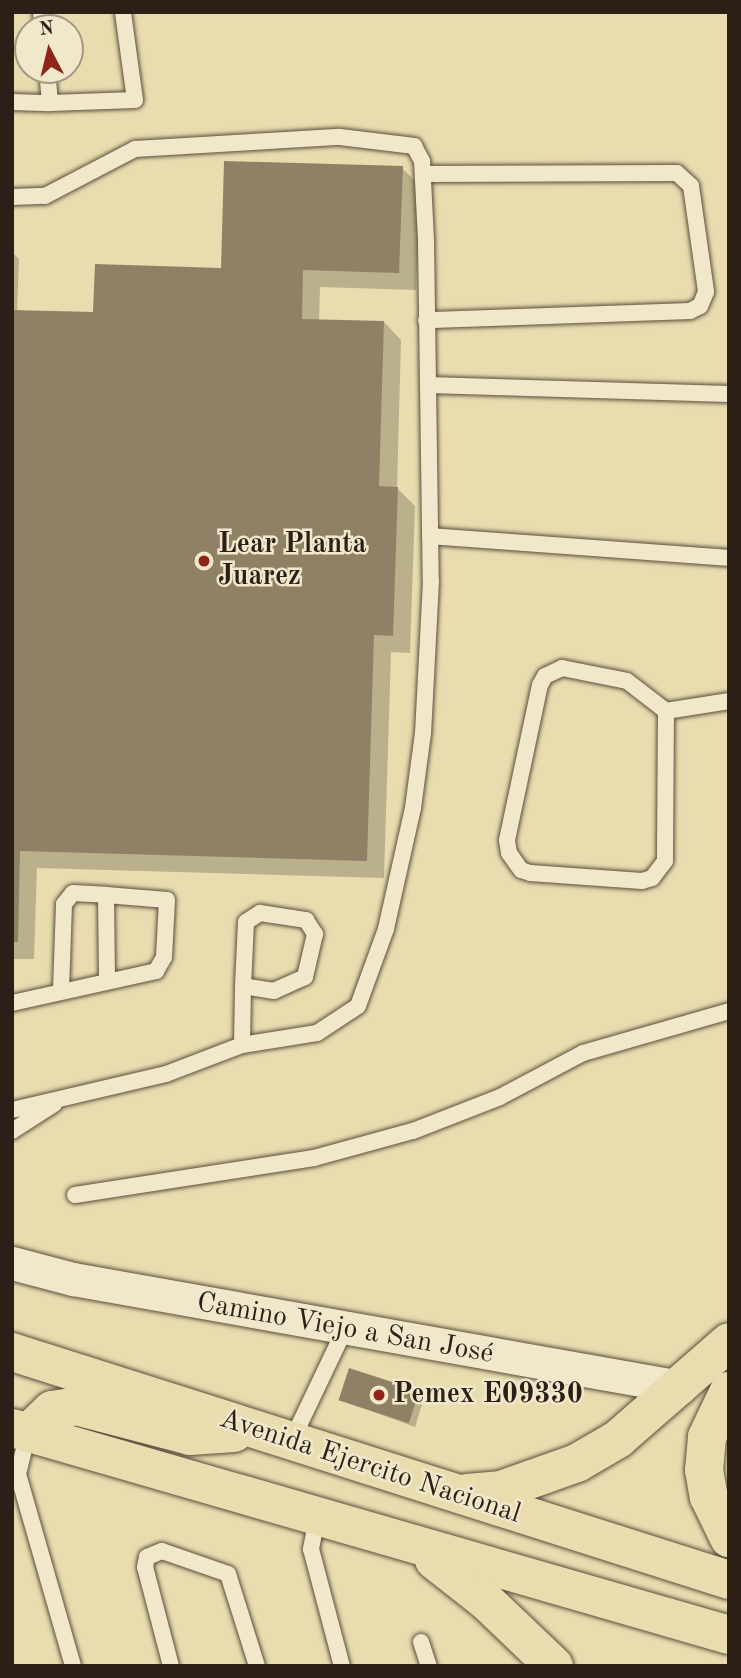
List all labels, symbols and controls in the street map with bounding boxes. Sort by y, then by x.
north arrow [14,14,84,84]
text: N [38,19,55,40]
place label: Lear Planta Juarez [218,528,367,594]
marker: Lear Planta Juarez [196,553,212,569]
street label: Camino Viejo a San José [194,1286,496,1372]
place label: Pemex E09330 [393,1378,583,1412]
marker: Pemex E09330 [371,1387,387,1403]
street label: Avenida Ejercito Nacional [215,1402,525,1532]

